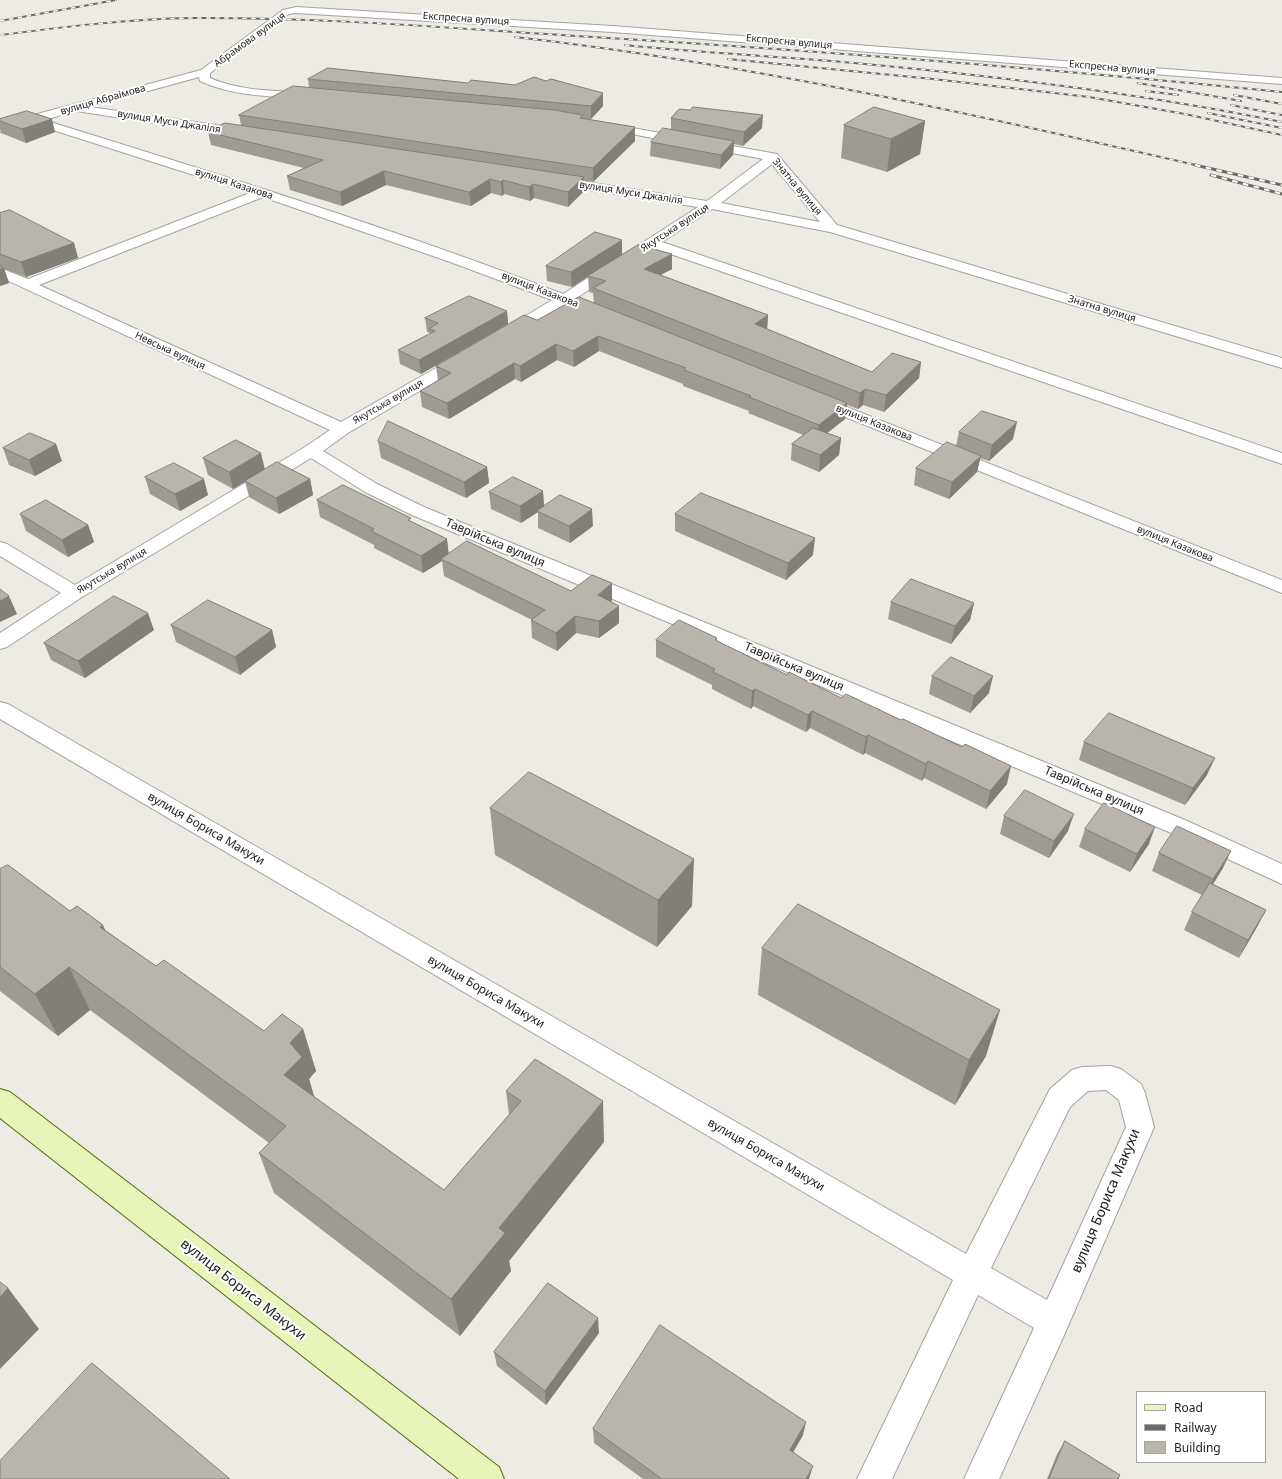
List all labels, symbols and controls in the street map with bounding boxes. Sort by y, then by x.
street label: Абрамова вулиця [212,10,288,70]
street label: Експресна вулиця [422,10,510,28]
street label: Експресна вулиця [745,32,833,52]
street label: Експресна вулиця [1068,58,1156,78]
street label: вулиця Абраімова [59,82,147,118]
street label: вулиця Муси Джаліля [116,108,222,136]
street label: Знатна вулиця [770,156,824,218]
street label: вулиця Казакова [194,166,274,202]
street label: вулиця Муси Джаліля [578,179,684,207]
street label: Якутська вулиця [639,201,711,255]
street label: вулиця Казакова [500,270,580,310]
street label: Знатна вулиця [1067,293,1137,325]
street label: Невська вулиця [133,329,207,373]
street label: Якутська вулиця [351,377,425,427]
street label: вулиця Казакова [834,402,914,444]
street label: Таврійська вулиця [443,516,547,570]
street label: вулиця Казакова [1135,523,1215,565]
street label: Якутська вулиця [75,545,149,597]
street label: Таврійська вулиця [742,640,846,694]
street label: Таврійська вулиця [1042,764,1146,818]
street label: вулиця Бориса Макухи [145,790,267,868]
street label: вулиця Бориса Макухи [425,953,547,1031]
street label: вулиця Бориса Макухи [705,1116,827,1194]
street label: вулиця Бориса Макухи [1068,1127,1144,1275]
street label: вулиця Бориса Макухи [177,1236,309,1344]
legend [1136,1391,1266,1463]
text: Road [1174,1399,1203,1416]
text: Railway [1174,1419,1217,1436]
text: Building [1174,1439,1221,1456]

